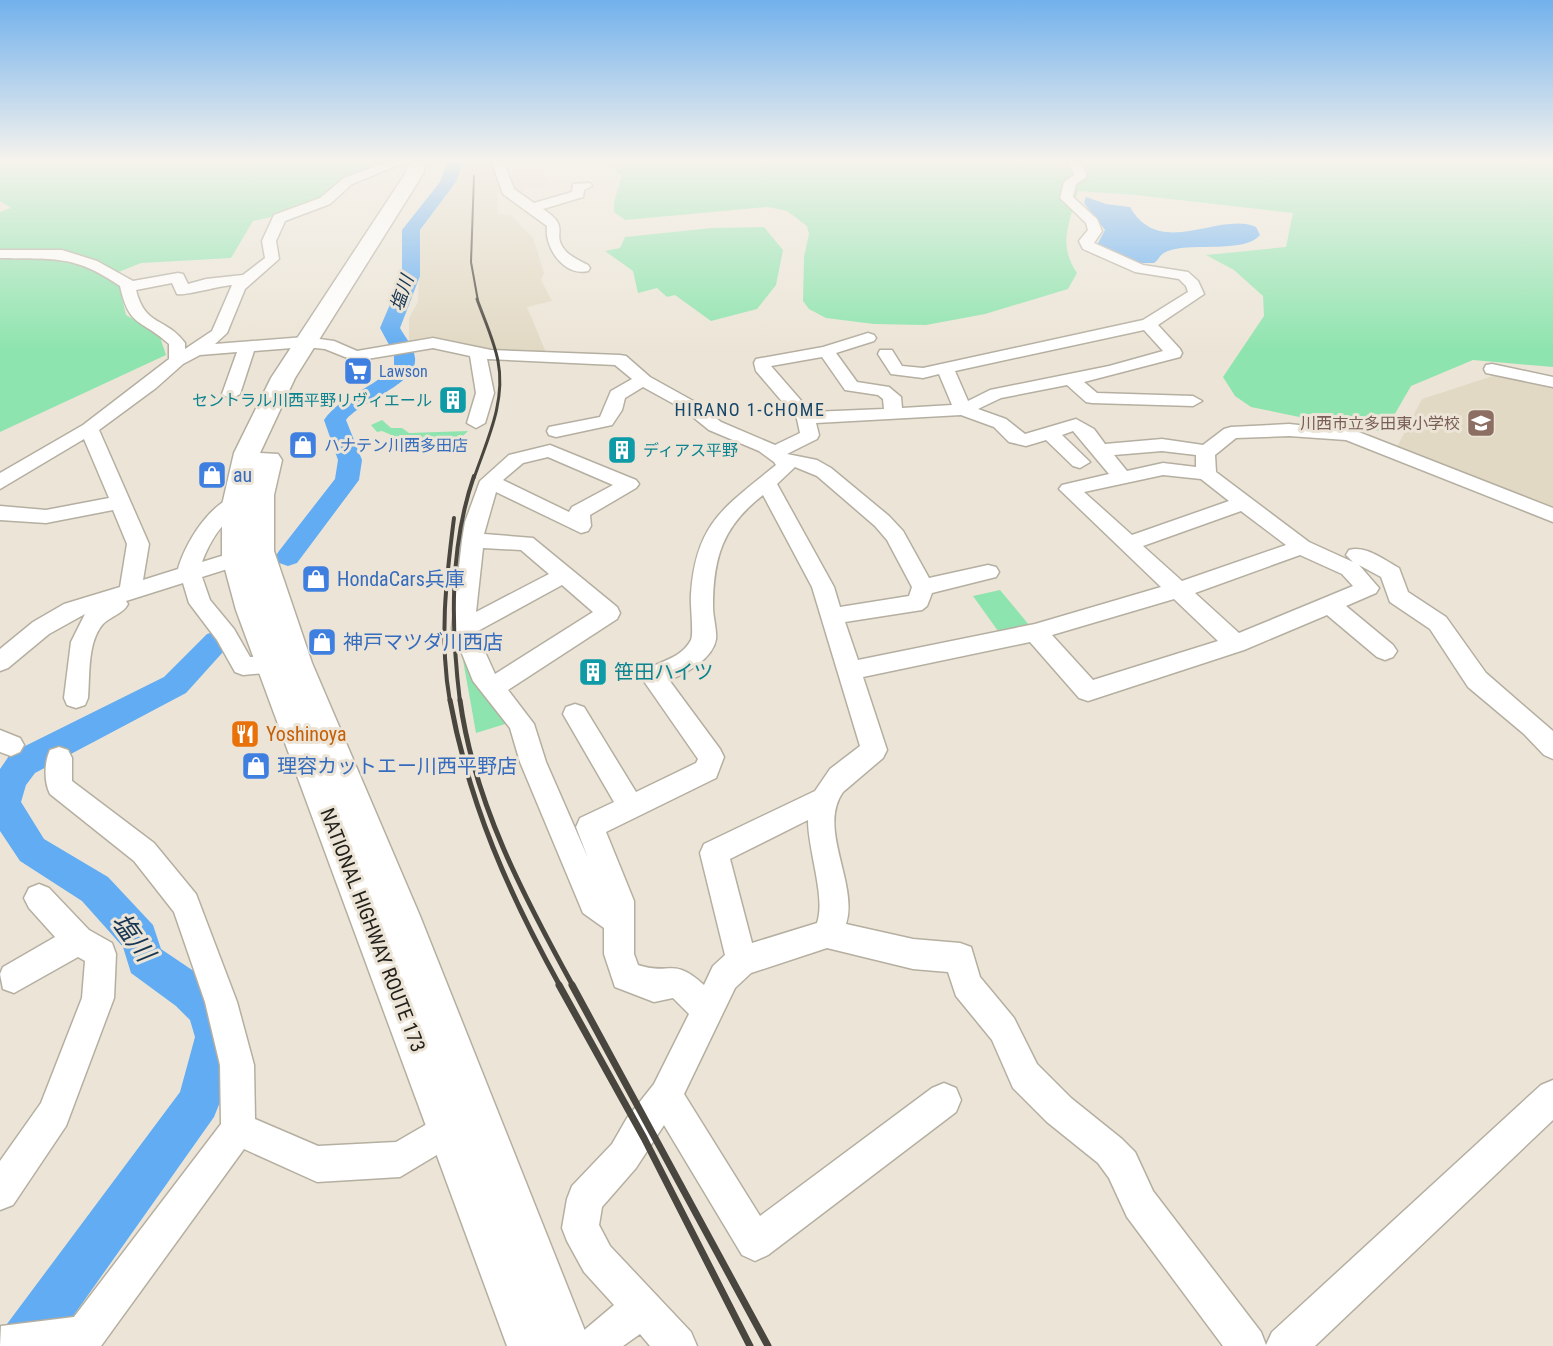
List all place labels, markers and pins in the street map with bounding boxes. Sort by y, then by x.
supermarket icon: Lawson [342,355,374,387]
place label: Lawson [379,362,428,381]
building icon: セントラル川西平野リヴィエール [437,384,469,416]
place label: セントラル川西平野リヴィエール [192,391,432,410]
school or university icon: 川西市立多田東小学校 [1465,407,1497,439]
place label: 川西市立多田東小学校 [1300,414,1460,433]
shop icon: ハナテン川西多田店 [287,429,319,461]
building icon: ディアス平野 [606,434,638,466]
place label: ハナテン川西多田店 [324,436,468,455]
place label: ディアス平野 [643,441,738,460]
shop icon: au [196,459,228,491]
place label: au [233,463,252,487]
shop icon: HondaCars兵庫 [300,563,332,595]
place label: HondaCars兵庫 [337,567,465,591]
shop icon: 神戸マツダ川西店 [306,626,338,658]
place label: 神戸マツダ川西店 [343,630,503,654]
building icon: 笹田ハイツ [577,656,609,688]
place label: 笹田ハイツ [614,660,714,684]
restaurant icon: Yoshinoya [229,718,261,750]
place label: Yoshinoya [266,722,347,746]
shop icon: 理容カットエー川西平野店 [240,750,272,782]
place label: 理容カットエー川西平野店 [277,754,517,778]

